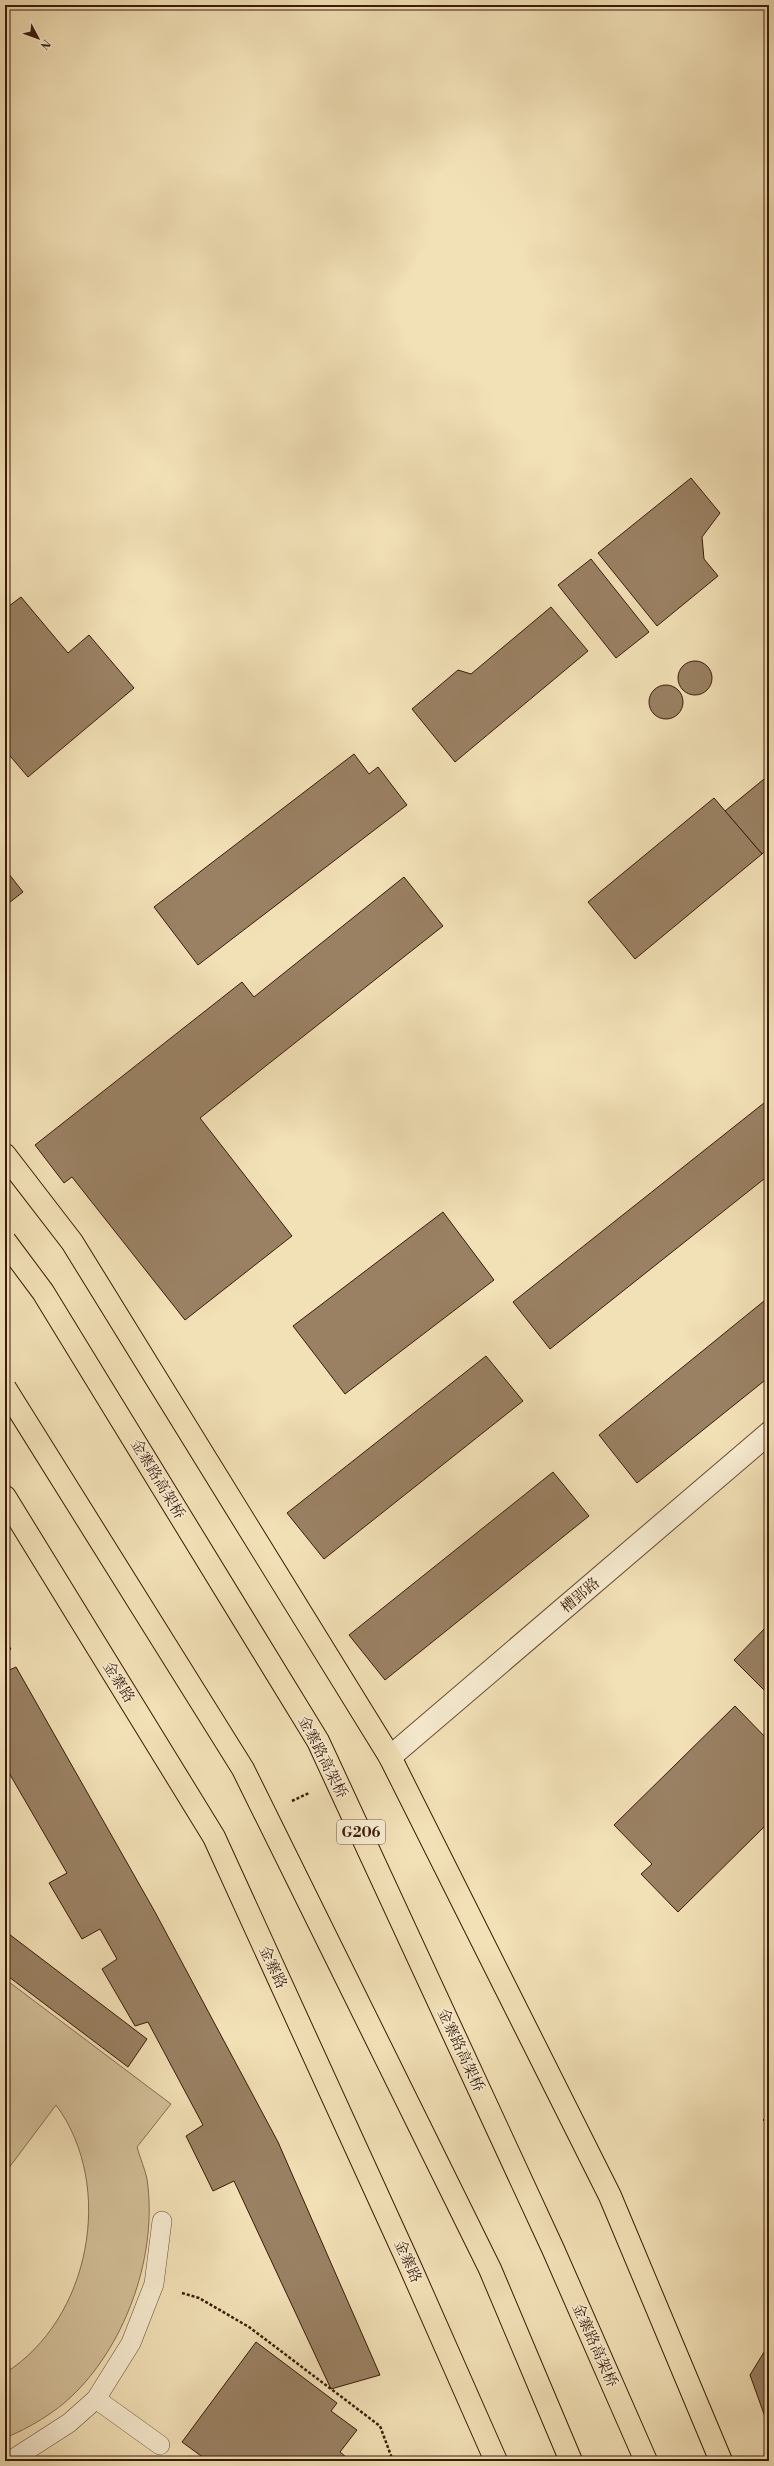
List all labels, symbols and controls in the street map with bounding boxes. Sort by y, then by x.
north arrow [18,18,58,58]
text: N [36,36,53,52]
street label: 金寨路高架桥 [126,1436,189,1523]
street label: 槽郢路 [557,1574,604,1617]
street label: 金寨路 [99,1658,139,1706]
street label: 金寨路高架桥 [294,1713,351,1802]
road number: G206 [337,1820,385,1844]
street label: 金寨路 [254,1943,291,1992]
street label: 金寨路高架桥 [433,2005,488,2095]
street label: 金寨路 [390,2237,425,2286]
street label: 金寨路高架桥 [568,2300,622,2390]

